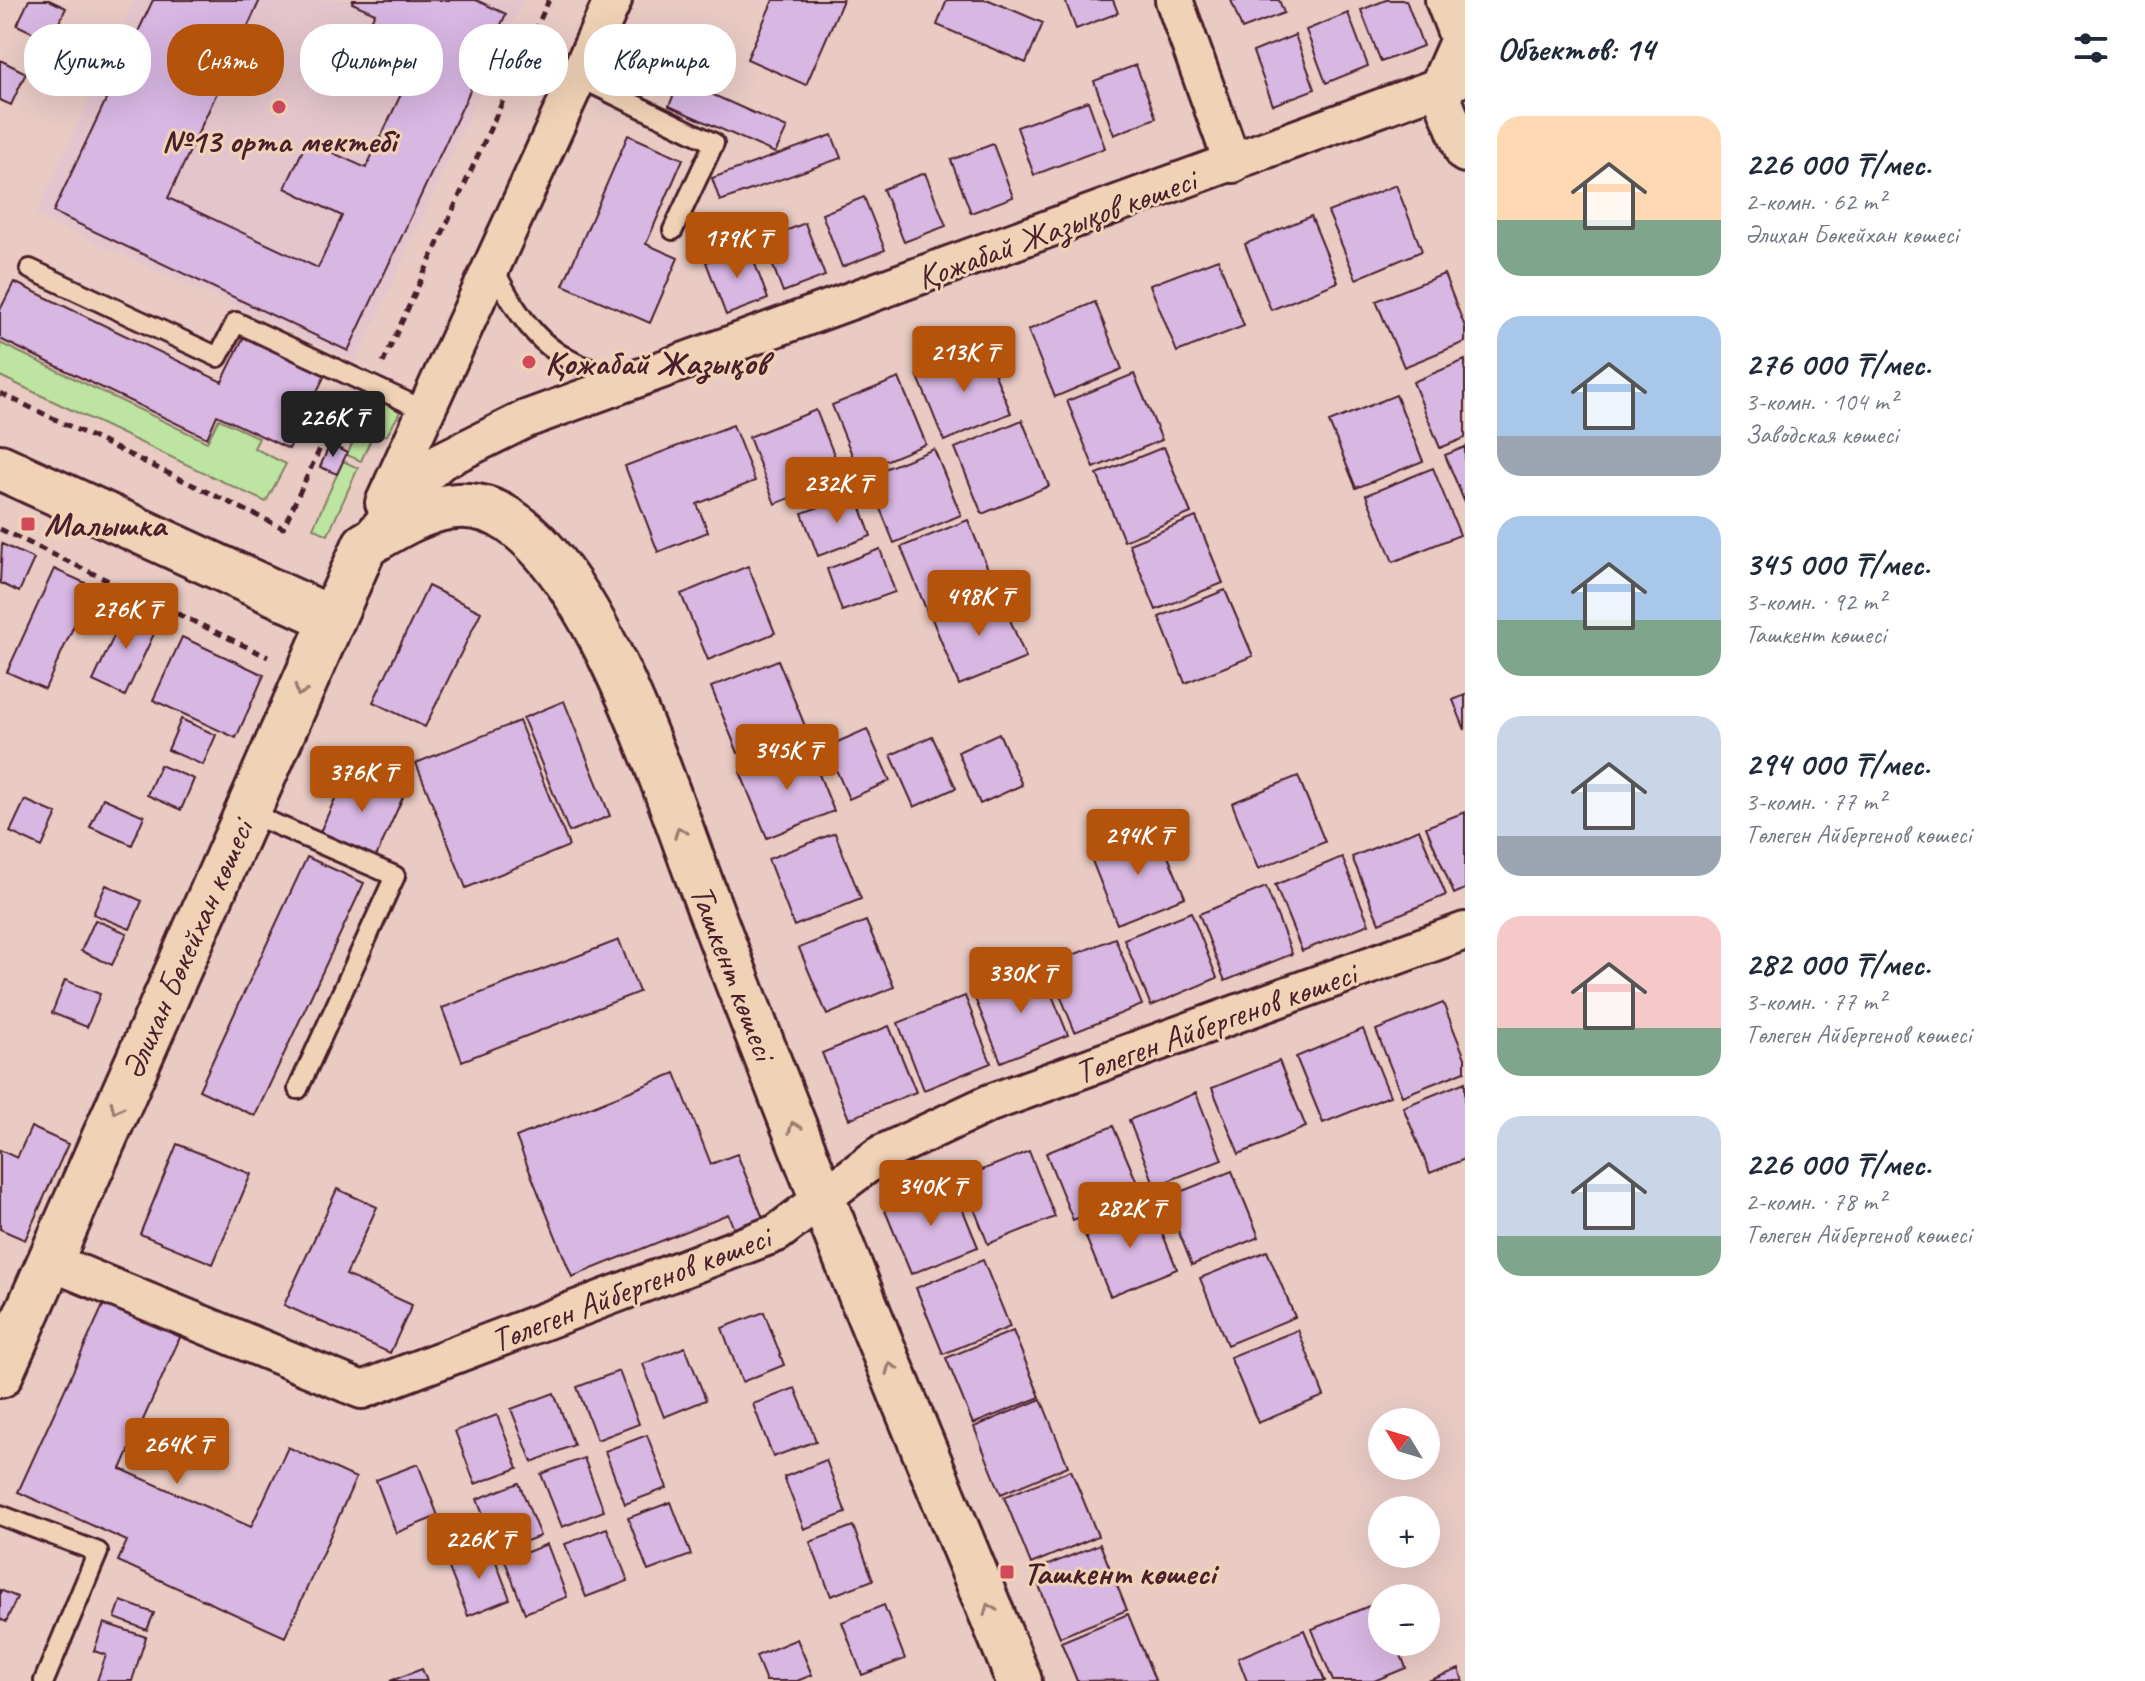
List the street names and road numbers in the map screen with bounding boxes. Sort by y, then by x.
street label: Қожабай Жазықов көшесі [911,157,1205,299]
street label: Әлихан Бөкейхан көшесі [110,810,264,1085]
street label: Ташкент көшесі [680,878,788,1069]
street label: Төлеген Айбергенов көшесі [1069,950,1365,1093]
street label: Төлеген Айбергенов көшесі [484,1214,779,1362]

